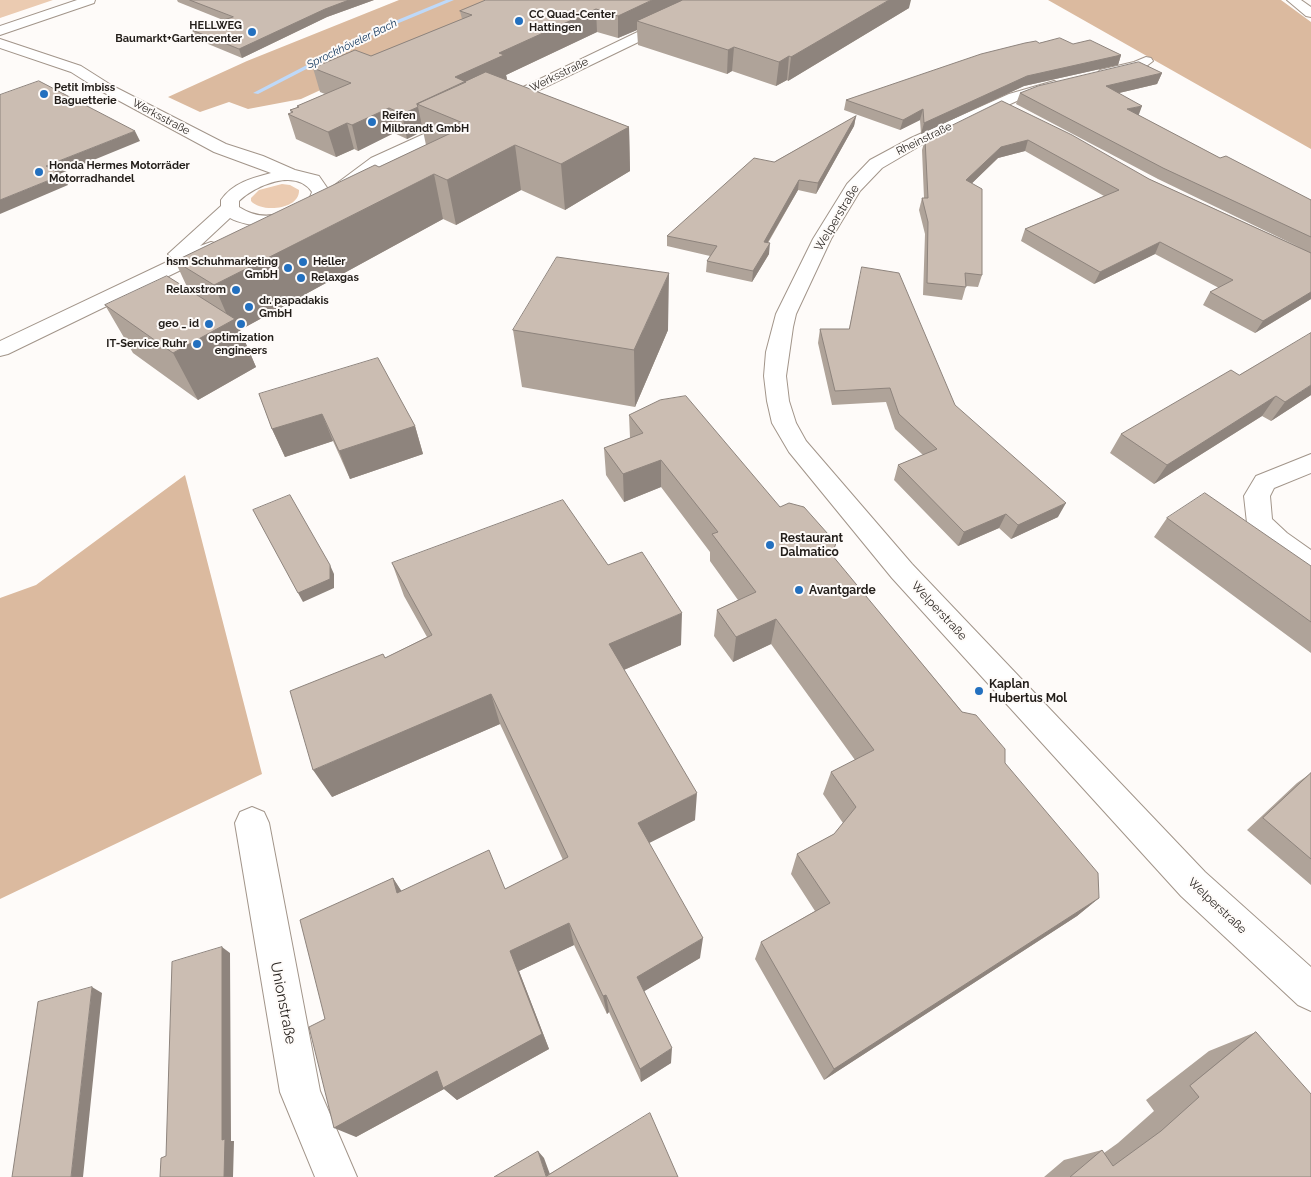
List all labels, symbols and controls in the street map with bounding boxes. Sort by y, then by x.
place label: CC Quad-Center Hattingen [529,8,615,34]
marker: CC Quad-Center Hattingen [513,15,525,27]
water label: Sprockhöveler Bach [305,16,399,72]
place label: HELLWEG Baumarkt+Gartencenter [115,19,242,45]
marker: HELLWEG Baumarkt+Gartencenter [246,26,258,38]
street label: Werksstraße [528,55,590,95]
place label: Petit Imbiss Baguetterie [54,81,117,107]
marker: Petit Imbiss Baguetterie [38,88,50,100]
street label: Werksstraße [130,96,192,138]
place label: Reifen Milbrandt GmbH [382,109,469,135]
marker: Reifen Milbrandt GmbH [366,116,378,128]
street label: Rheinstraße [894,120,954,158]
place label: Honda Hermes Motorräder Motorradhandel [49,159,190,185]
marker: Honda Hermes Motorräder Motorradhandel [33,166,45,178]
street label: Welperstraße [812,182,862,254]
place label: hsm Schuhmarketing GmbH [166,255,278,281]
place label: Heller [313,255,346,269]
marker: Heller [297,256,309,268]
marker: hsm Schuhmarketing GmbH [282,262,294,274]
place label: Relaxgas [311,271,359,285]
marker: Relaxgas [295,272,307,284]
place label: Relaxstrom [166,283,226,297]
marker: Relaxstrom [230,284,242,296]
place label: dr. papadakis GmbH [259,294,329,320]
marker: dr. papadakis GmbH [243,301,255,313]
place label: geo _ id [158,317,199,331]
marker: geo _ id [203,318,215,330]
marker: optimization engineers [235,318,247,330]
place label: optimization engineers [208,331,274,357]
place label: IT-Service Ruhr [106,337,187,351]
marker: IT-Service Ruhr [191,338,203,350]
place label: Restaurant Dalmatico [780,531,843,559]
marker: Restaurant Dalmatico [764,539,776,551]
street label: Welperstraße [908,579,970,643]
place label: Avantgarde [809,583,876,597]
marker: Avantgarde [793,584,805,596]
place label: Kaplan Hubertus Mol [989,677,1067,705]
marker: Kaplan Hubertus Mol [973,685,985,697]
street label: Welperstraße [1185,875,1249,937]
street label: Unionstraße [266,960,300,1046]

